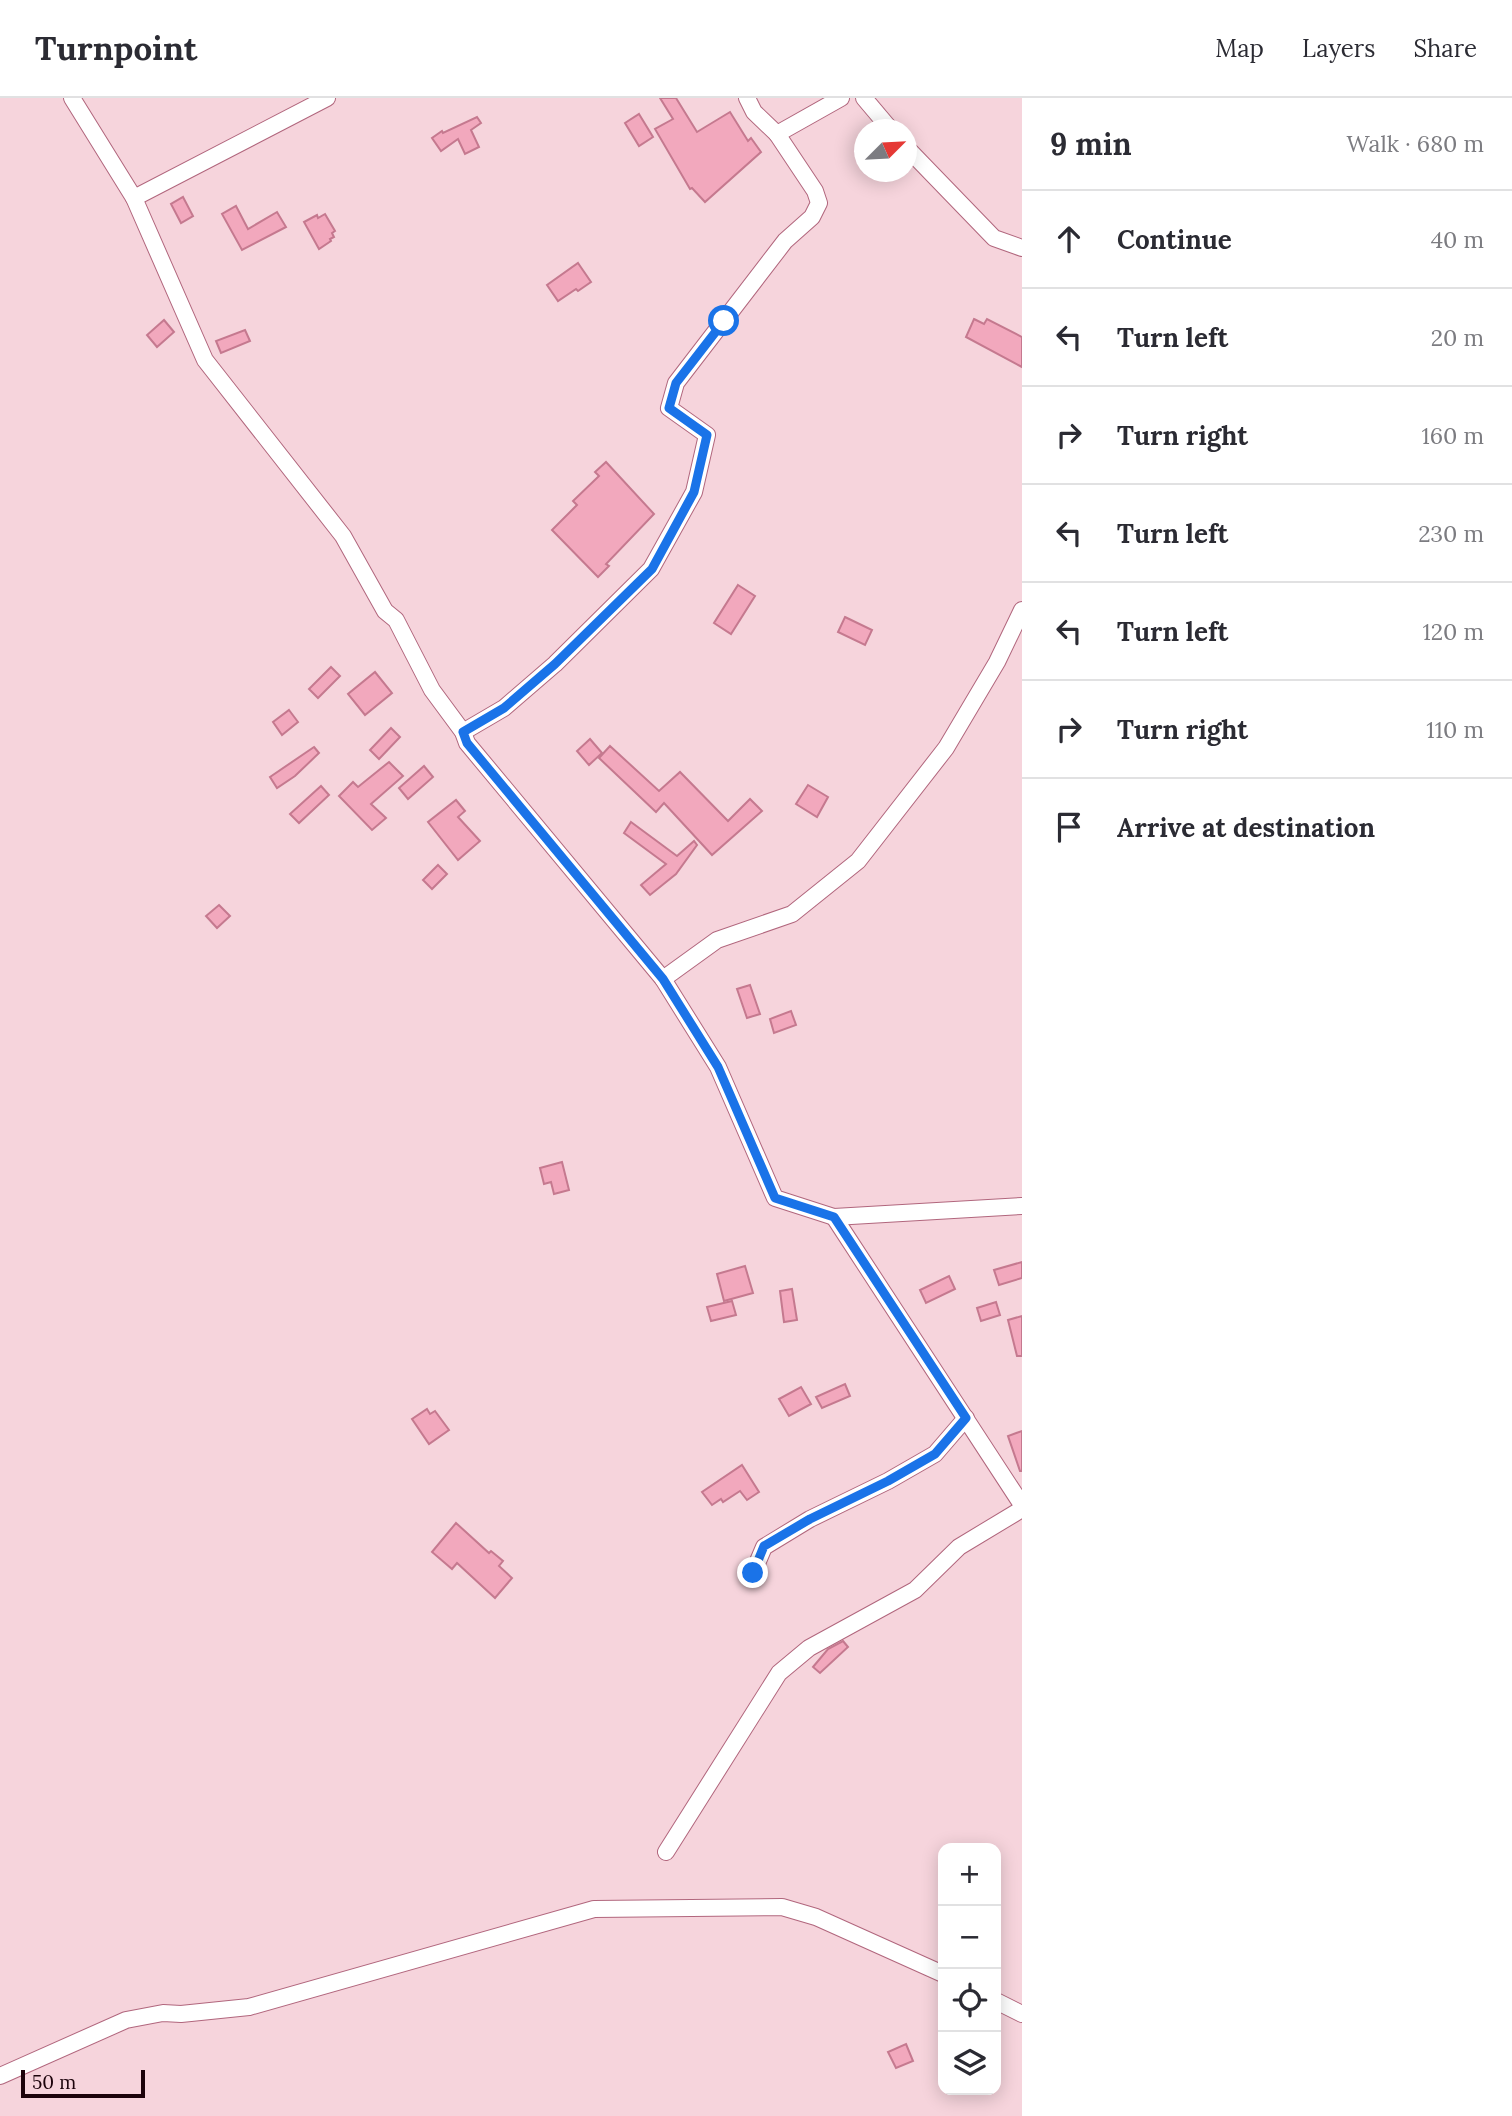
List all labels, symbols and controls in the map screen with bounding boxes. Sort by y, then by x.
text: Turnpoint [35,27,197,69]
text: Map [1215,33,1264,64]
text: Layers [1302,33,1375,64]
text: Share [1413,33,1477,64]
north arrow [854,119,917,182]
text: 9 min [1050,125,1132,163]
text: Walk · 680 m [1347,129,1484,158]
icon: ahead [1050,220,1088,258]
text: Continue [1117,223,1232,256]
text: 40 m [1431,225,1484,254]
route start [708,305,739,336]
icon: left [1050,318,1088,356]
text: Turn left [1117,321,1228,354]
text: 20 m [1431,323,1484,352]
icon: right [1050,416,1088,454]
text: Turn right [1117,419,1248,452]
text: 160 m [1421,421,1484,450]
icon: left [1050,514,1088,552]
text: Turn left [1117,517,1228,550]
text: 230 m [1418,519,1484,548]
icon: left [1050,612,1088,650]
text: Turn left [1117,615,1228,648]
text: 120 m [1422,617,1484,646]
icon: right [1050,710,1088,748]
text: Turn right [1117,713,1248,746]
text: 110 m [1426,715,1484,744]
icon: arrive [1050,808,1088,846]
text: Arrive at destination [1117,811,1375,844]
route end [737,1557,768,1588]
map controls [938,1843,1001,2095]
button: + [938,1843,1001,1906]
button: − [938,1906,1001,1969]
button: locate [938,1969,1001,2032]
button: layers [938,2032,1001,2095]
scale bar [21,2067,145,2099]
text: 50 m [32,2070,76,2094]

